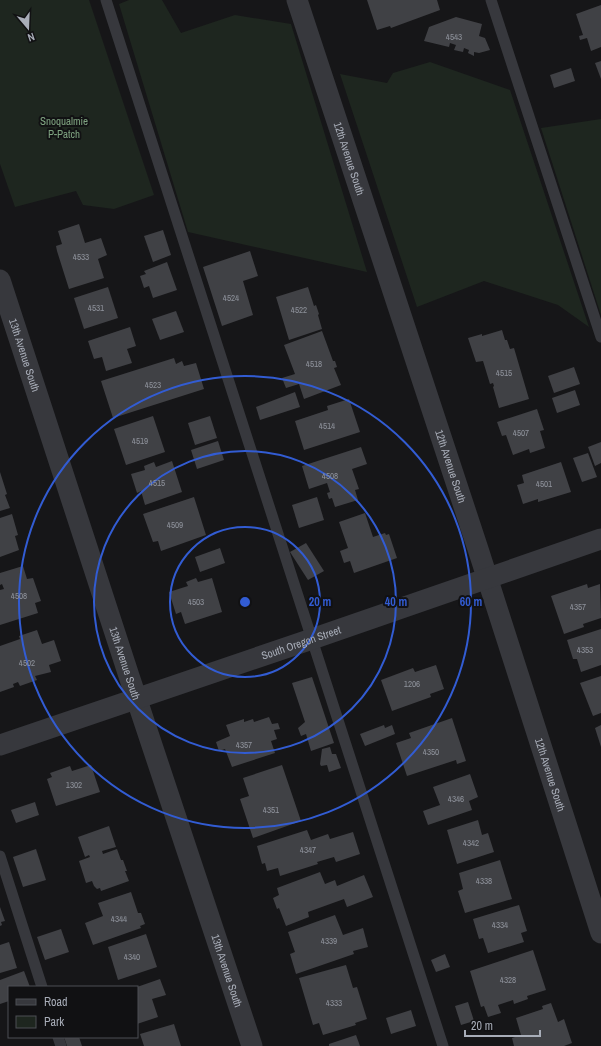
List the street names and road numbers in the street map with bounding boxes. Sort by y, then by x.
street label: 12th Avenue South [331,120,368,197]
street label: 13th Avenue South [6,317,43,394]
street label: 12th Avenue South [432,428,469,505]
street label: South Oregon Street [260,622,343,663]
street label: 13th Avenue South [106,625,143,702]
street label: 12th Avenue South [532,736,569,813]
street label: 13th Avenue South [208,932,246,1009]

